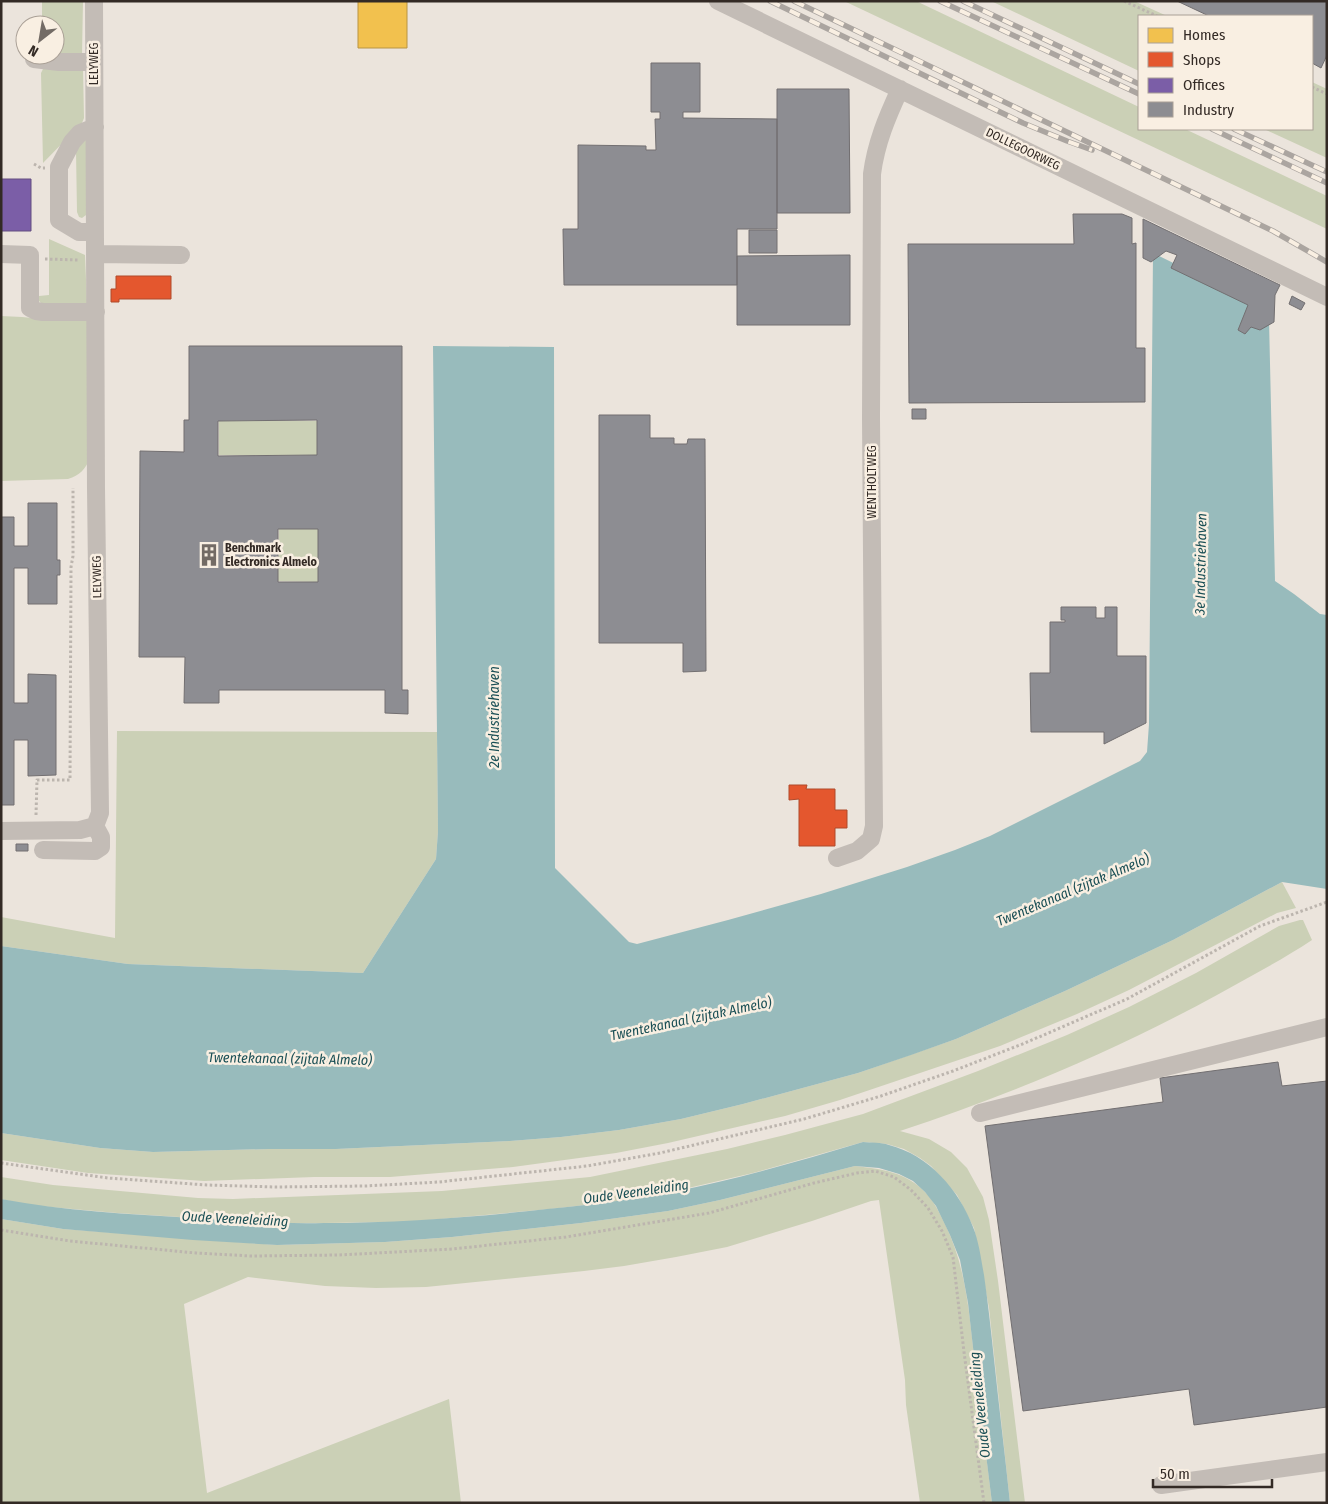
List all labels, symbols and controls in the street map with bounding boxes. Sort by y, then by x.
north arrow [15,15,65,65]
legend [1138,15,1313,130]
text: Homes [1183,26,1225,44]
text: N [26,41,42,60]
street label: LELYWEG [87,43,101,85]
text: Shops [1183,51,1221,69]
text: Offices [1183,76,1225,94]
text: Industry [1183,101,1234,119]
street label: DOLLEGOORWEG [984,125,1062,173]
street label: WENTHOLTWEG [865,445,879,519]
water label: 3e Industriehaven [1192,513,1210,616]
place label: Benchmark Electronics Almelo [225,541,317,569]
building icon: Benchmark Electronics Almelo [196,542,222,568]
street label: LELYWEG [90,556,104,598]
water label: 2e Industriehaven [486,666,503,769]
water label: Twentekanaal (zijtak Almelo) [994,850,1152,930]
water label: Twentekanaal (zijtak Almelo) [609,994,773,1044]
water label: Twentekanaal (zijtak Almelo) [208,1049,372,1069]
water label: Oude Veeneleiding [582,1176,690,1208]
water label: Oude Veeneleiding [181,1208,289,1230]
water label: Oude Veeneleiding [966,1351,994,1459]
scale bar [1153,1456,1272,1488]
text: 50 m [1160,1465,1190,1483]

